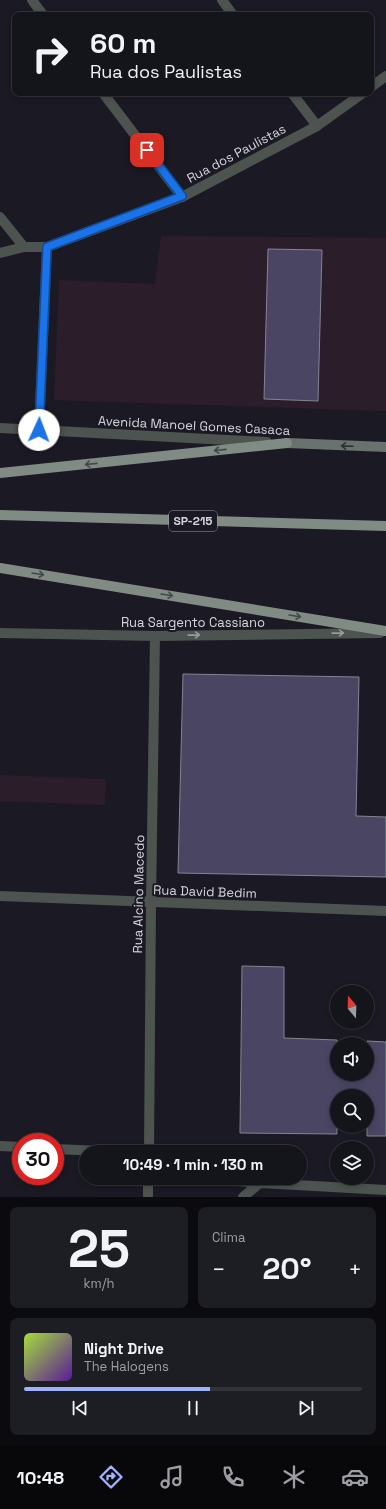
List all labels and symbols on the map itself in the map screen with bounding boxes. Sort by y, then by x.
street label: Rua dos Paulistas [184,120,289,187]
pin [130,133,164,167]
position arrow [18,409,60,451]
street label: Avenida Manoel Gomes Casaca [97,412,291,439]
one-way arrow [341,442,354,449]
one-way arrow [214,447,227,454]
one-way arrow [85,460,98,467]
road number: SP-215 [169,511,217,531]
one-way arrow [32,570,45,578]
one-way arrow [160,591,173,599]
one-way arrow [288,612,301,620]
street label: Rua Sargento Cassiano [121,614,265,631]
one-way arrow [331,629,344,637]
one-way arrow [187,631,200,639]
street label: Rua Alcino Macedo [129,834,148,954]
street label: Rua David Bedim [153,881,257,902]
north arrow [330,985,374,1029]
speed limit sign: 30 [12,1133,64,1185]

